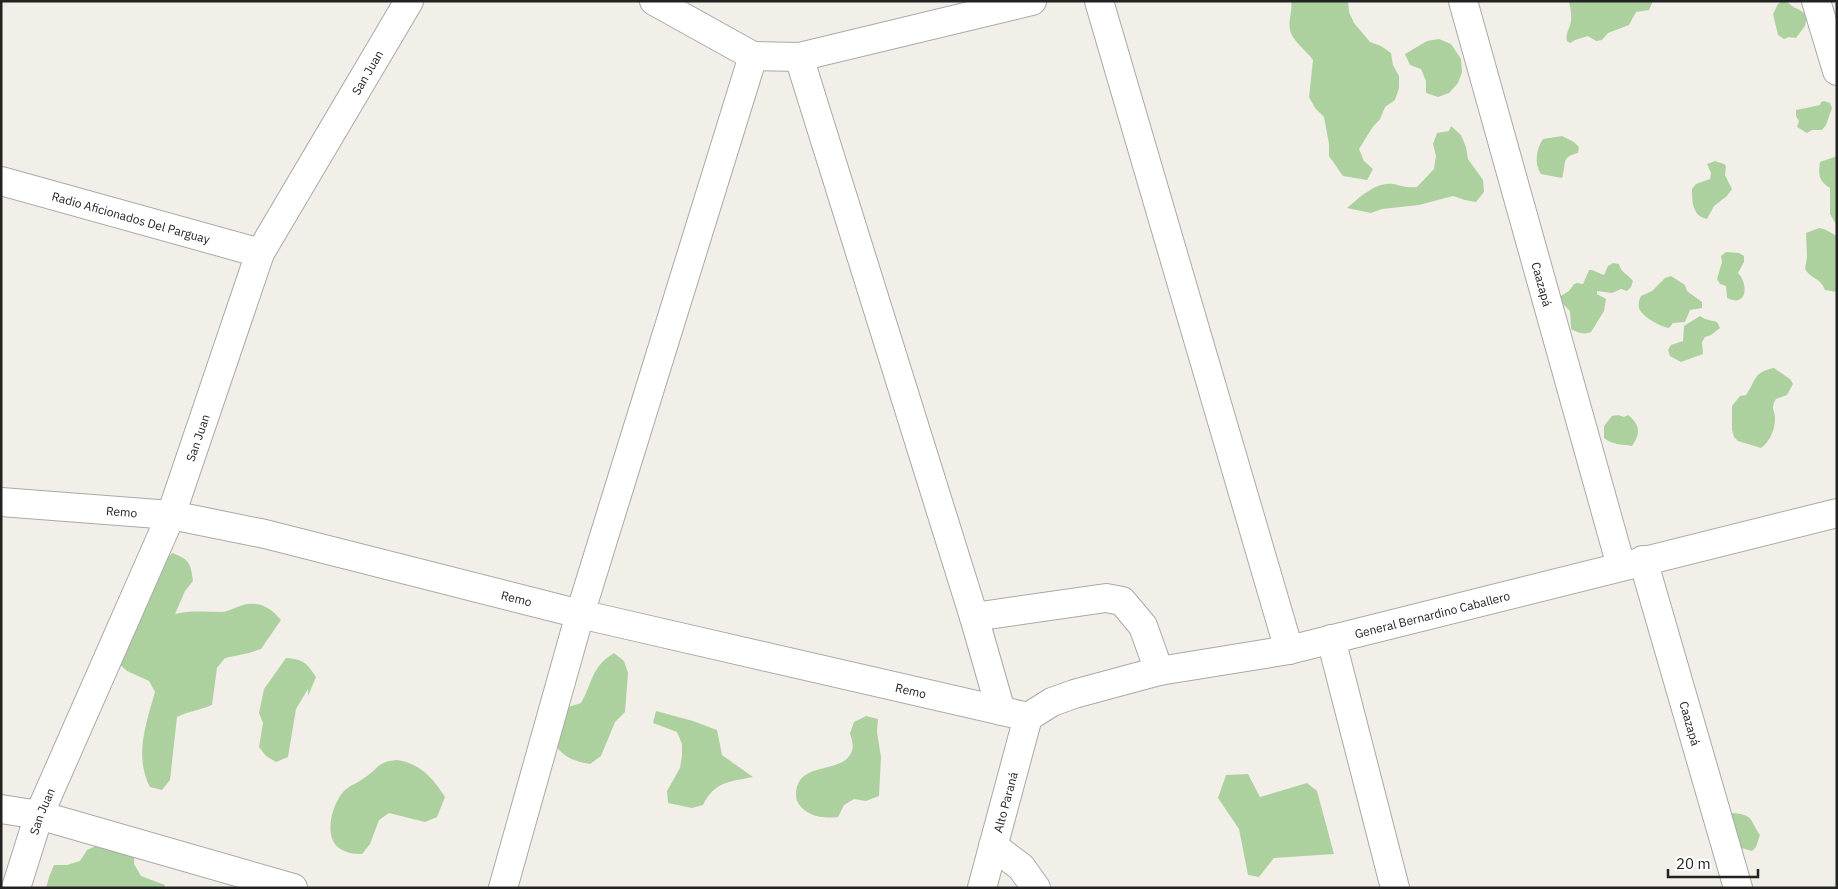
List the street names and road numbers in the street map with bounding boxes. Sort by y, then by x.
street label: San Juan [348,47,386,97]
street label: Radio Aficionados Del Parguay [50,188,212,246]
street label: Caazapá [1529,260,1556,309]
street label: San Juan [182,412,212,463]
street label: Remo [105,503,138,520]
street label: Remo [500,587,534,609]
street label: General Bernardino Caballero [1353,588,1512,641]
street label: Remo [894,679,928,701]
street label: Caazapá [1677,699,1704,748]
street label: Alto Paraná [990,769,1021,834]
street label: San Juan [26,785,58,836]

